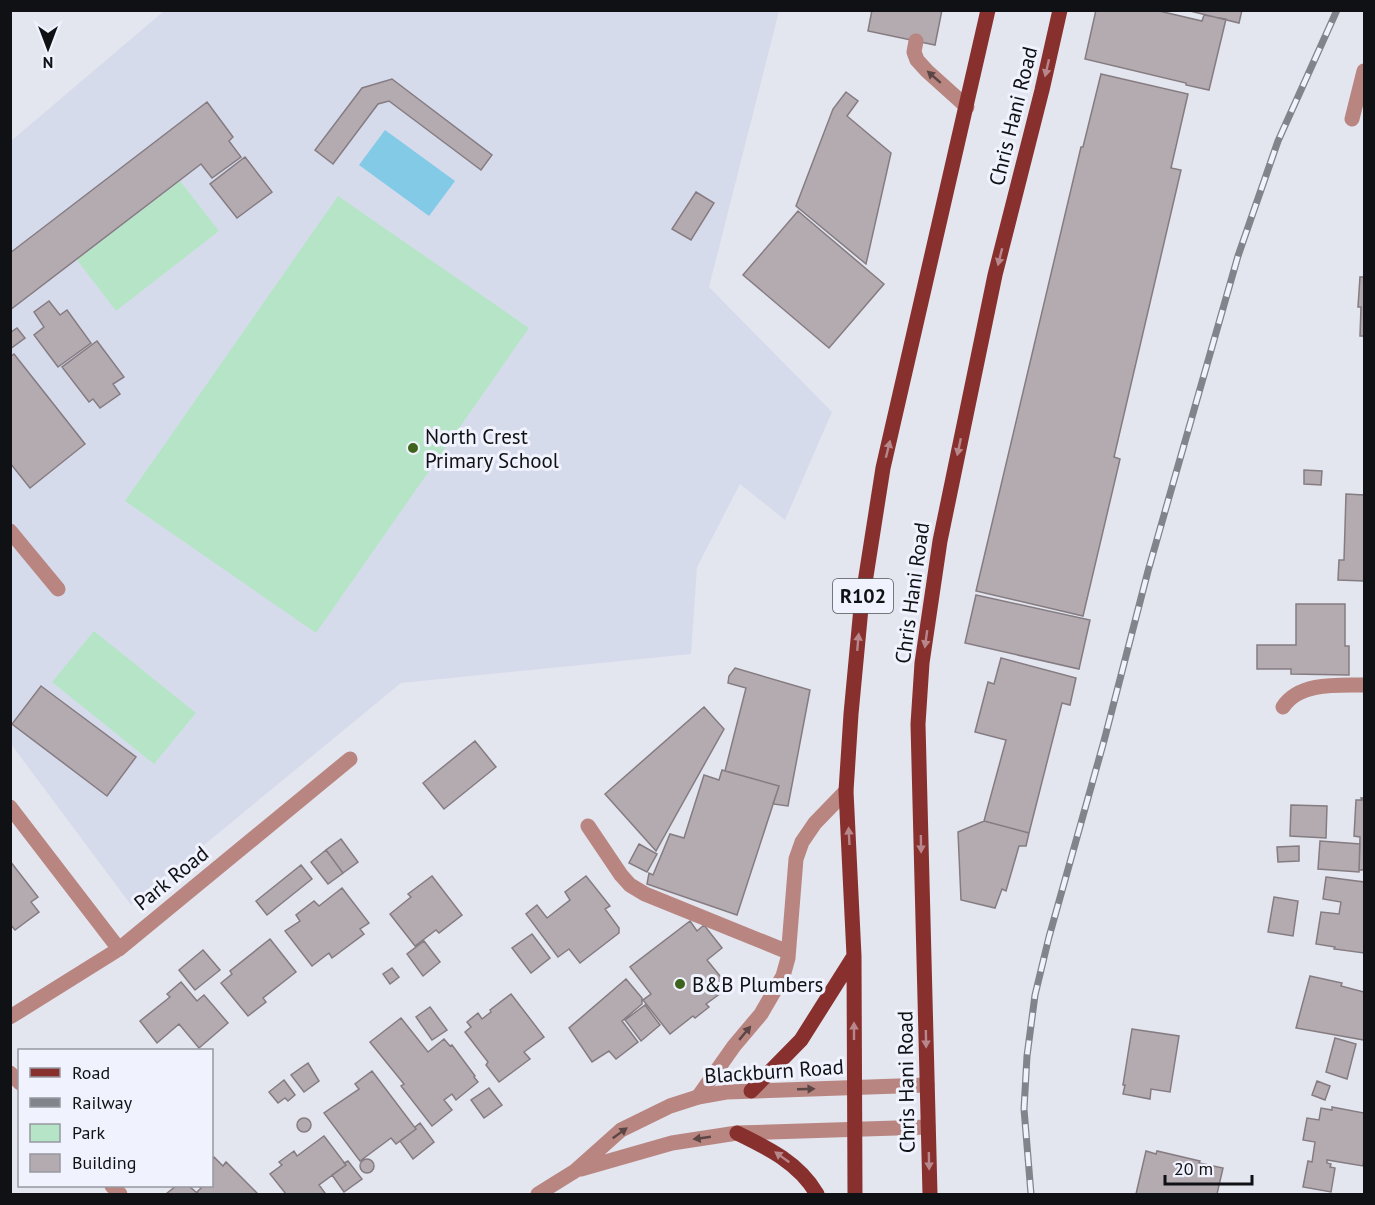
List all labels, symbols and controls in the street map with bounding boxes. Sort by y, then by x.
north arrow [18,18,78,78]
street label: Chris Hani Road [983,44,1043,188]
text: N [43,53,53,73]
one-way arrow [1042,58,1051,77]
one-way arrow [927,70,942,84]
one-way arrow [994,248,1004,266]
place label: North Crest Primary School [425,423,559,474]
one-way arrow [954,438,963,457]
one-way arrow [884,440,894,458]
marker: North Crest Primary School [406,441,420,455]
street label: Chris Hani Road [889,521,935,665]
road number: R102 [833,579,893,613]
one-way arrow [921,630,930,649]
one-way arrow [853,632,863,651]
one-way arrow [844,827,853,846]
one-way arrow [916,835,926,854]
street label: Park Road [128,840,214,916]
place label: B&B Plumbers [692,971,823,998]
marker: B&B Plumbers [673,977,687,991]
street label: Chris Hani Road [891,1011,921,1153]
one-way arrow [849,1022,859,1041]
one-way arrow [738,1026,751,1041]
one-way arrow [921,1030,931,1049]
legend [18,1049,213,1187]
street label: Blackburn Road [703,1053,845,1089]
text: Road [72,1061,110,1084]
one-way arrow [796,1084,815,1093]
text: Railway [72,1091,133,1114]
text: Park [72,1121,105,1144]
one-way arrow [611,1127,627,1139]
one-way arrow [692,1134,711,1143]
scale bar [1165,1148,1252,1186]
text: Building [72,1151,136,1174]
one-way arrow [924,1151,933,1170]
one-way arrow [775,1152,790,1164]
text: 20 m [1174,1157,1213,1180]

